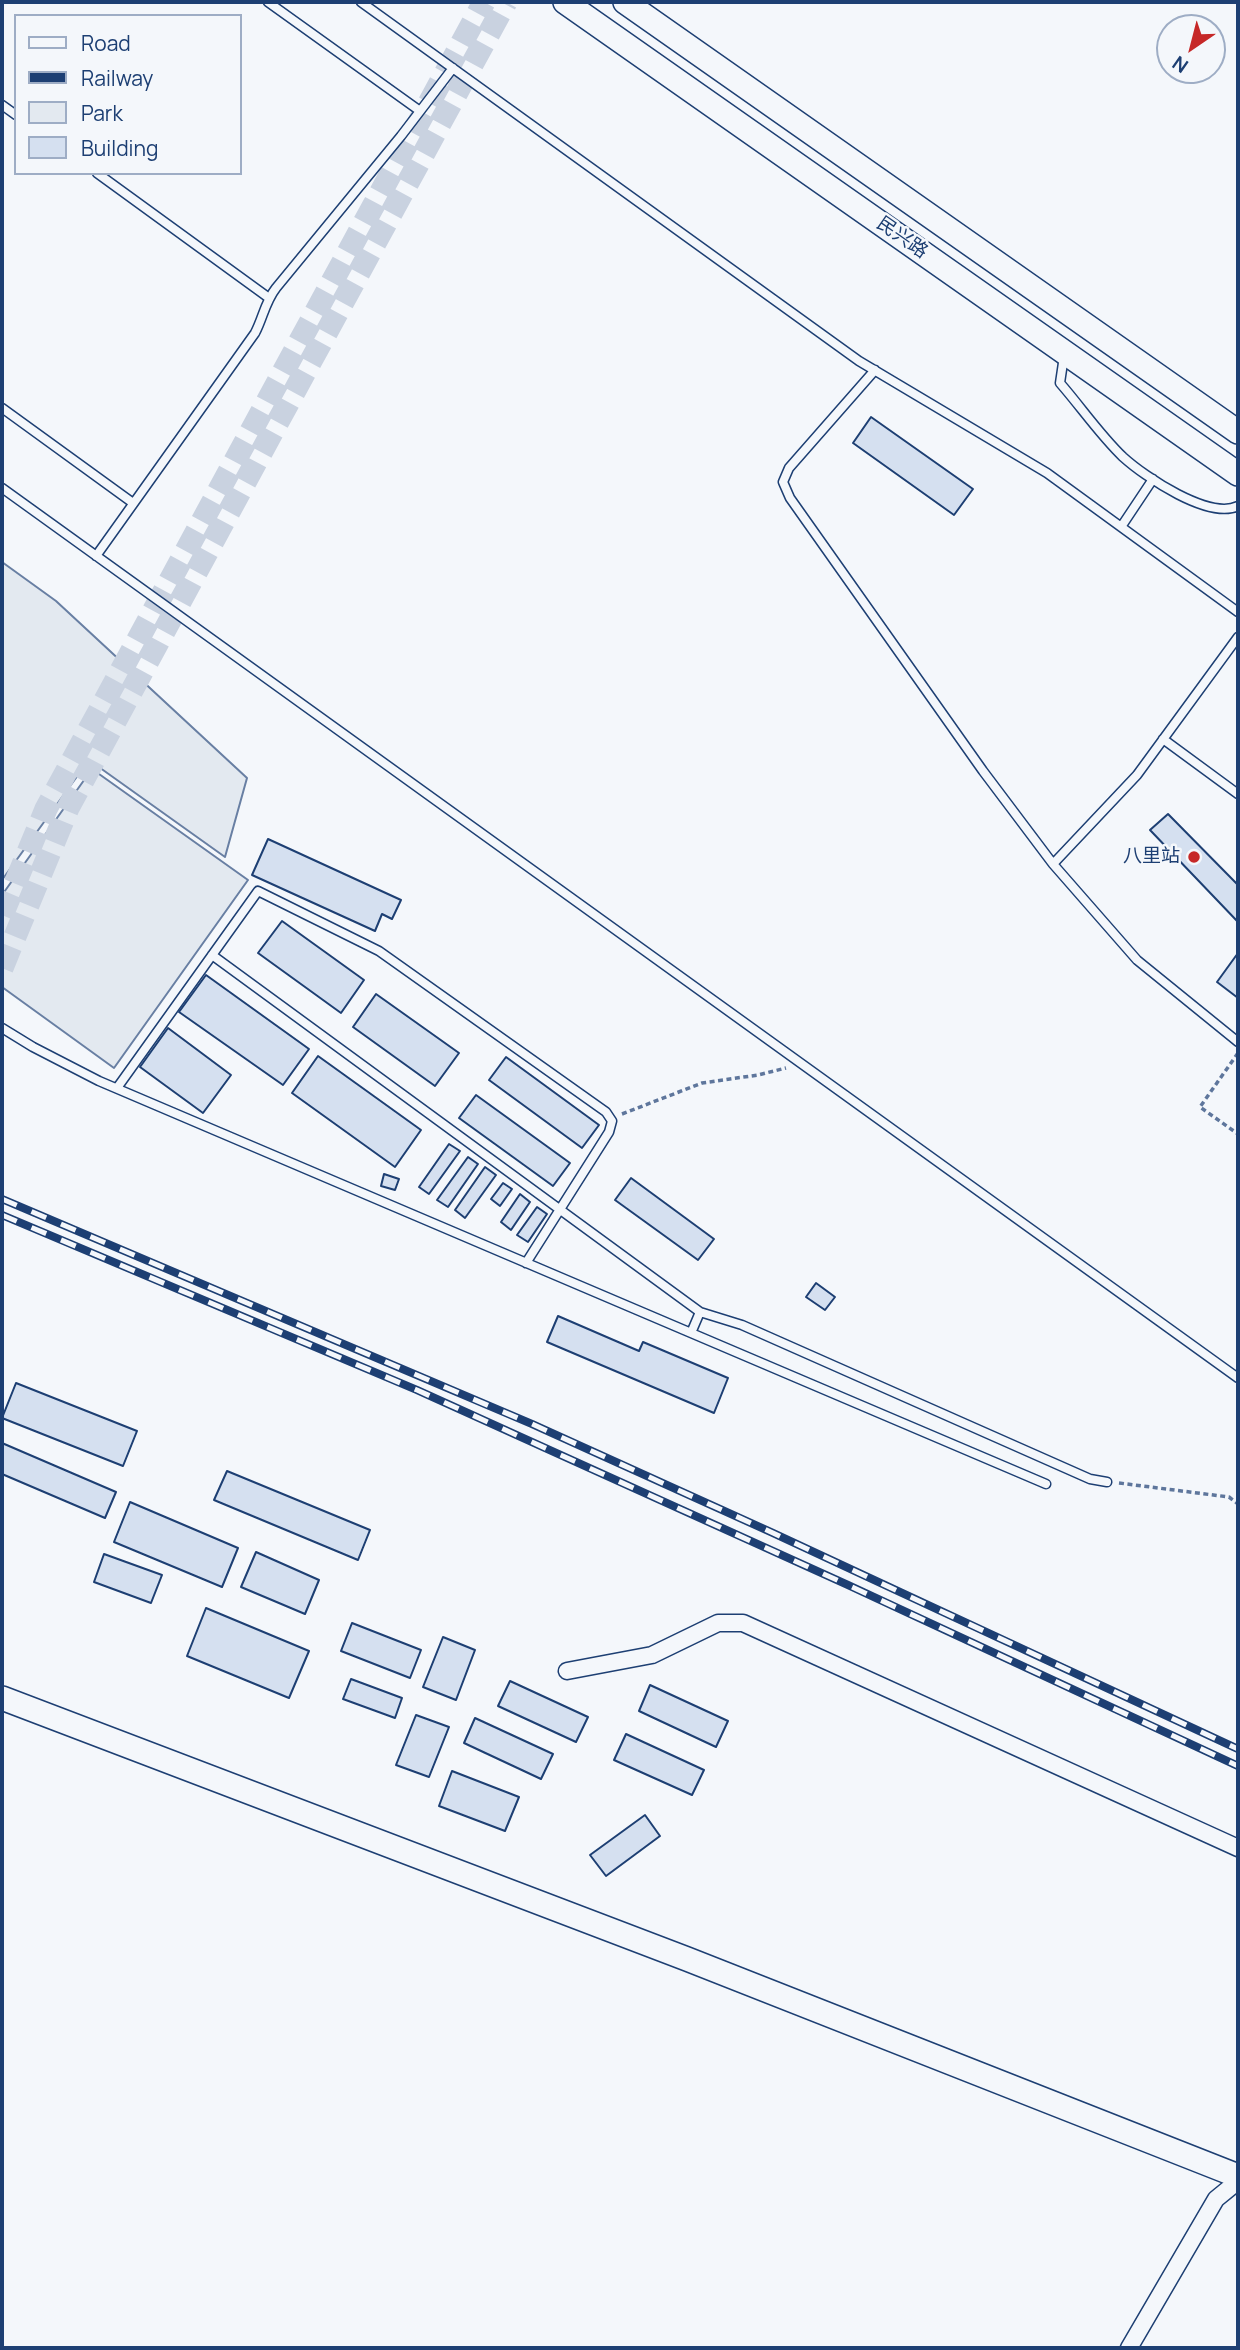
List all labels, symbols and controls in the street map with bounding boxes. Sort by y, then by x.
legend [14,14,242,175]
north arrow [1156,14,1226,84]
text: Road [81,29,131,57]
text: N [1167,50,1193,79]
text: Railway [81,64,153,92]
text: Park [81,99,123,127]
text: Building [81,134,158,162]
street label: 民兴路 [872,212,932,264]
place label: 八里站 [1123,846,1180,868]
marker: 八里站 [1186,849,1202,865]

